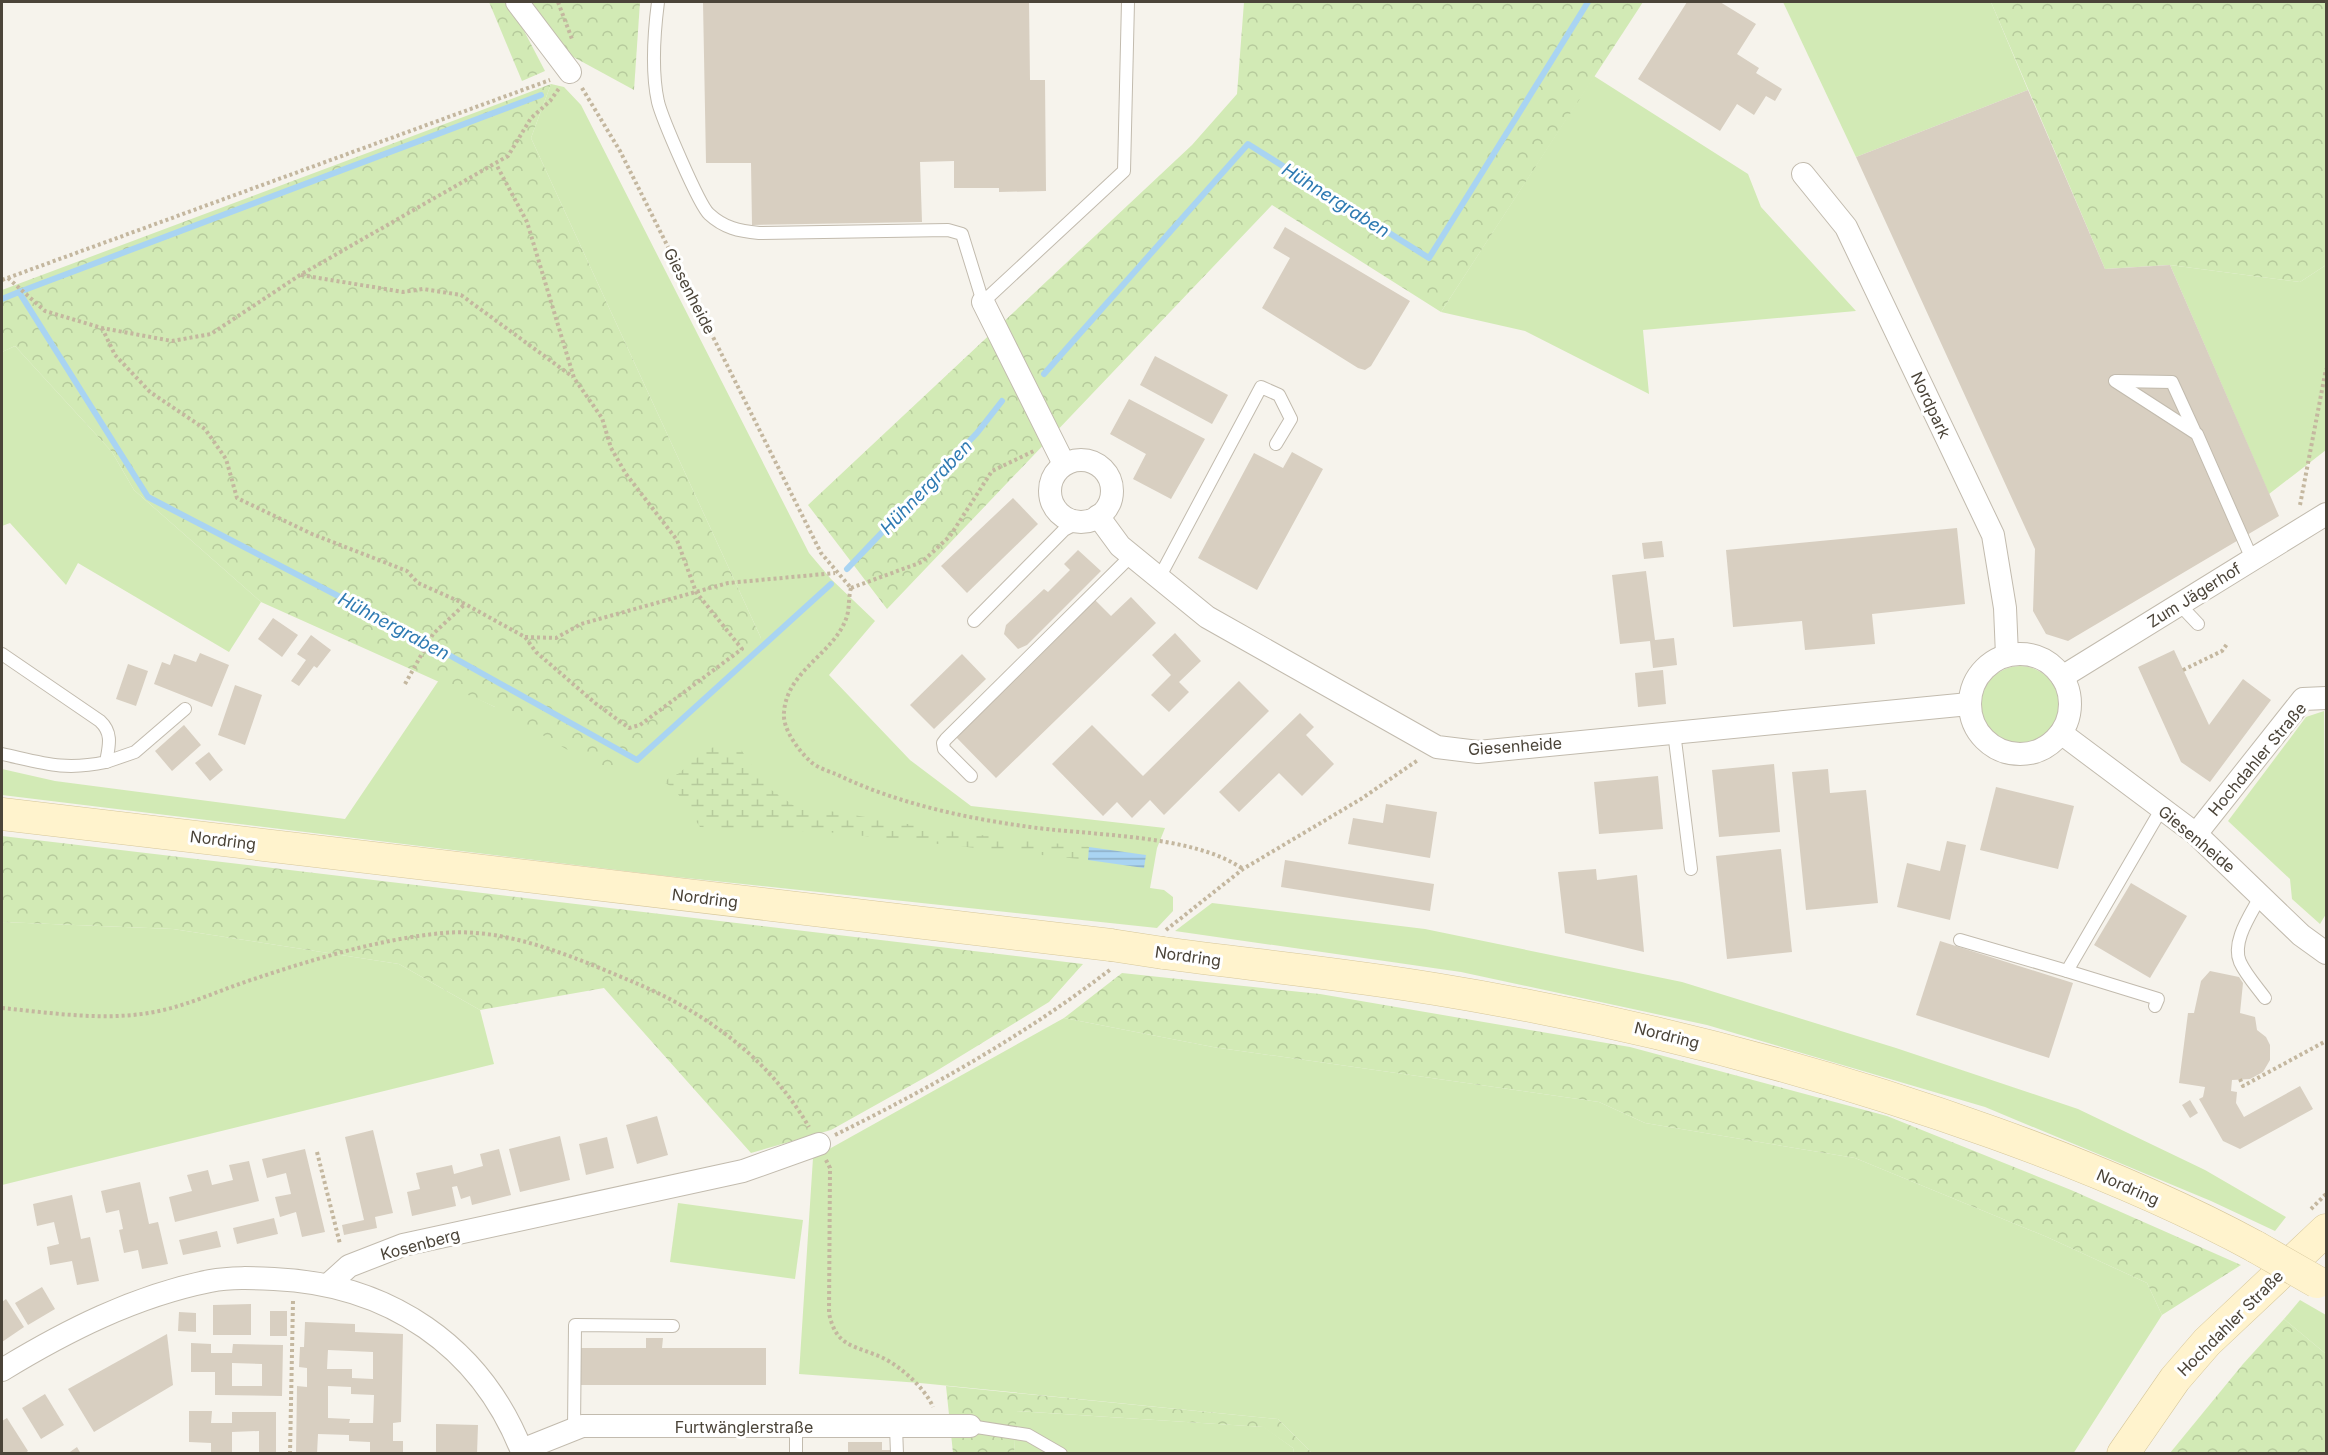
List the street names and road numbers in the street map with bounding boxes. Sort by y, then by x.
street label: Giesenheide [660,245,720,337]
street label: Nordpark [1907,369,1955,442]
street label: Zum Jägerhof [2144,558,2245,632]
street label: Hochdahler Straße [2204,698,2310,820]
street label: Giesenheide [1467,733,1563,759]
street label: Giesenheide [2155,801,2239,877]
street label: Nordring [189,826,257,854]
street label: Nordring [671,884,739,912]
street label: Nordring [1154,941,1222,971]
street label: Nordring [1632,1017,1702,1053]
street label: Nordring [2094,1164,2162,1210]
street label: Kosenberg [378,1224,462,1264]
street label: Hochdahler Straße [2173,1266,2287,1380]
street label: Furtwänglerstraße [675,1417,813,1437]

